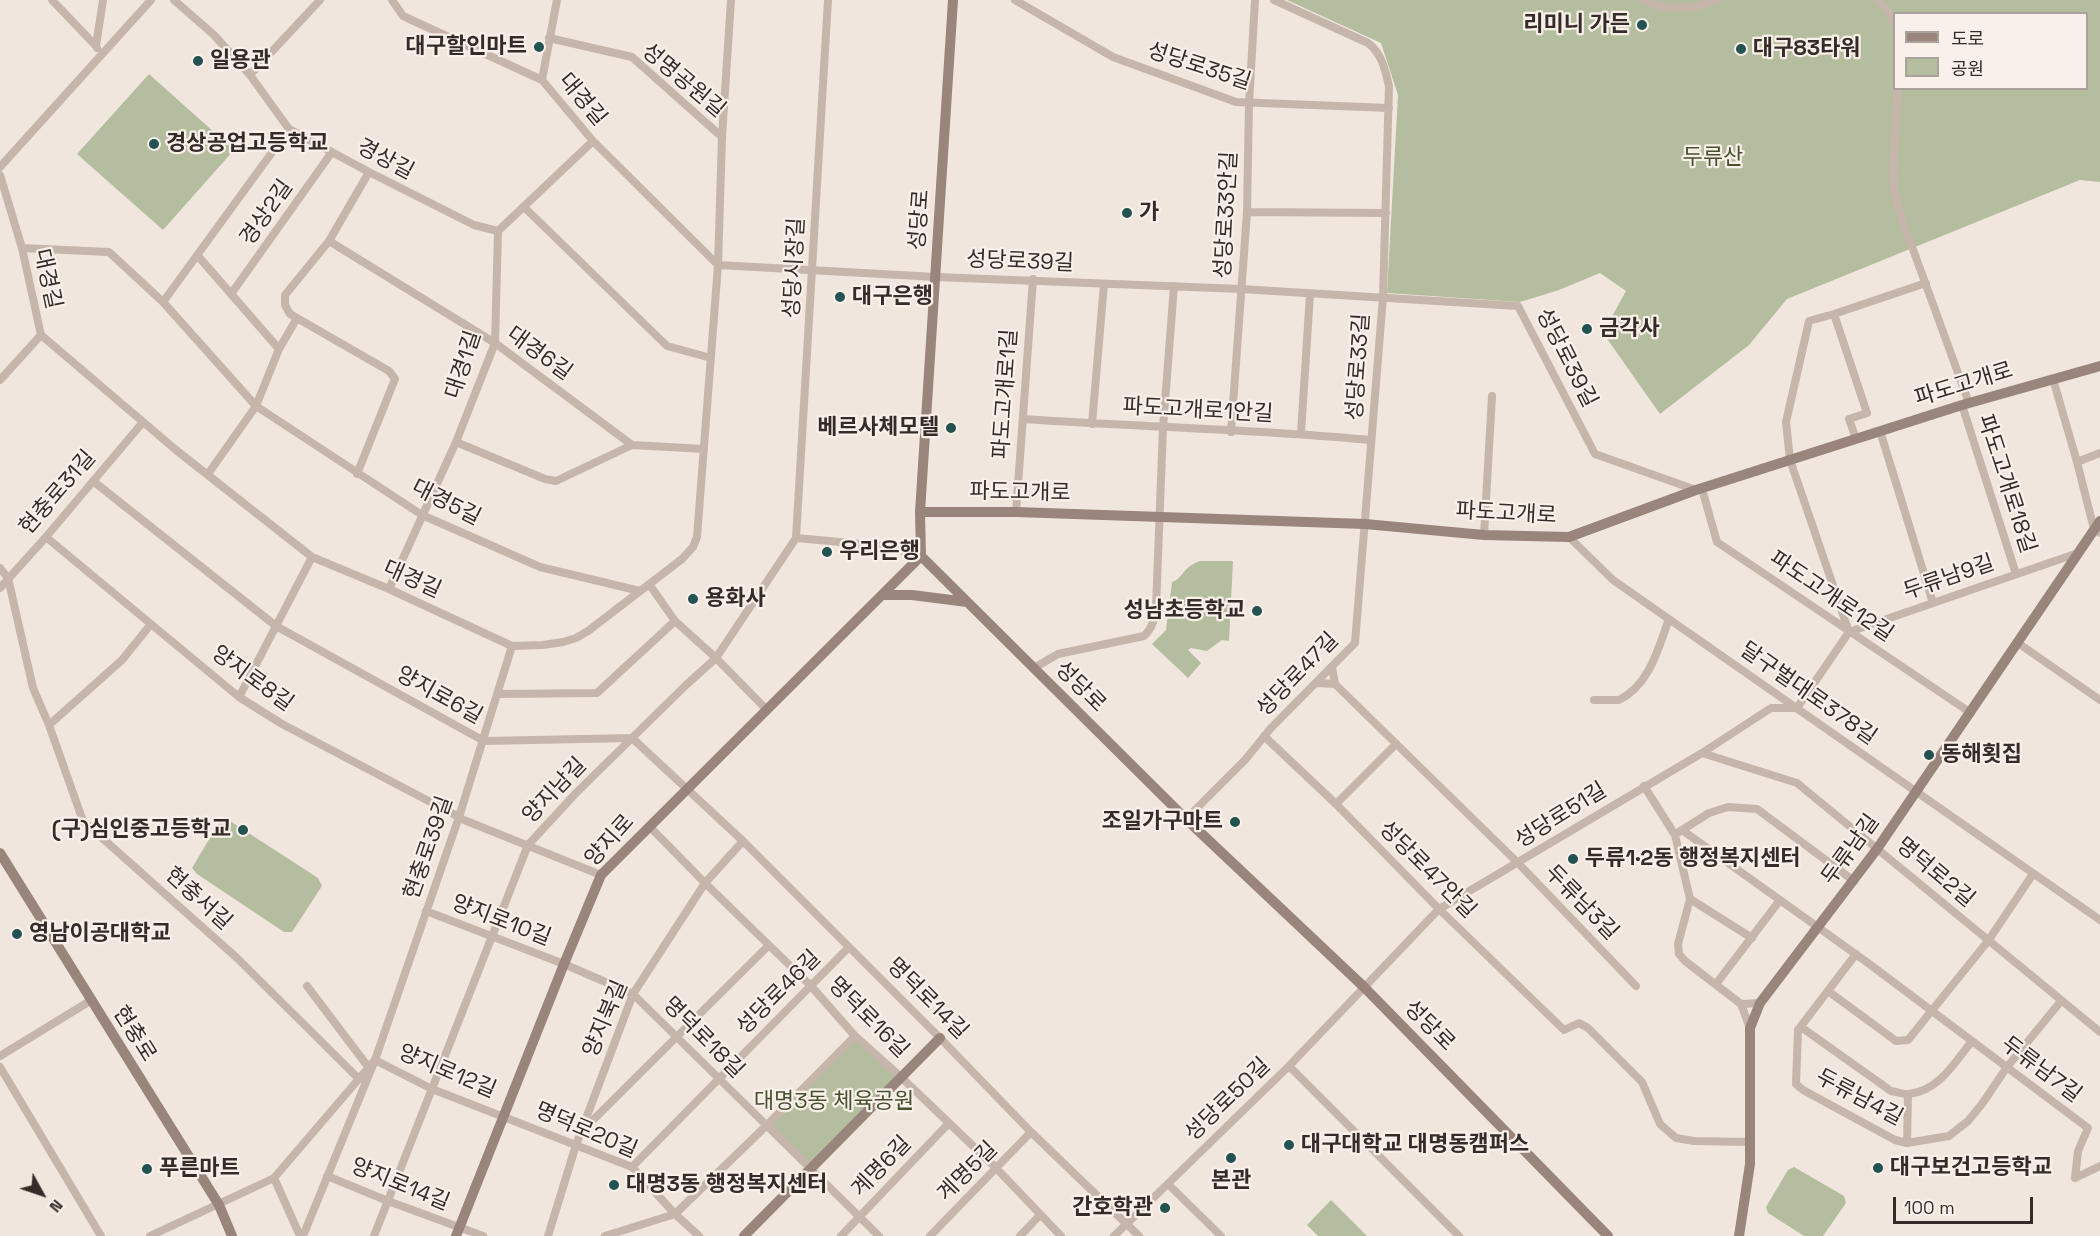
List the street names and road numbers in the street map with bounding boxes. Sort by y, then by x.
street label: 성명공원길 [636,38,730,124]
street label: 성당로35길 [1144,38,1254,96]
street label: 대경길 [552,68,612,132]
street label: 경상길 [352,134,418,186]
street label: 성당로33안길 [1210,151,1244,279]
street label: 경상2길 [235,175,299,251]
street label: 성당로 [905,189,935,251]
street label: 성당시장길 [779,217,811,319]
street label: 대경길 [28,247,66,311]
street label: 성당로39길 [966,247,1074,277]
street label: 성당로39길 [1530,304,1602,412]
street label: 성당로33길 [1342,312,1376,422]
street label: 대경6길 [501,322,577,386]
street label: 대경1길 [441,328,487,402]
street label: 파도고개로1길 [988,328,1024,460]
street label: 파도고개로 [1912,358,2016,412]
street label: 파도고개로1안길 [1122,394,1274,428]
street label: 파도고개로18길 [1971,411,2041,557]
street label: 현충로31길 [14,445,102,541]
street label: 대경5길 [407,474,485,532]
street label: 파도고개로 [969,479,1071,507]
street label: 파도고개로 [1455,498,1557,530]
street label: 파도고개로12길 [1764,546,1898,648]
street label: 두류남9길 [1900,550,1998,606]
street label: 대경길 [379,556,445,604]
street label: 성당로47길 [1252,628,1344,722]
street label: 달구벌대로378길 [1735,637,1881,751]
street label: 양지로8길 [206,640,298,718]
street label: 성당로 [1049,656,1111,718]
street label: 양지로6길 [391,662,487,730]
street label: 양지남길 [517,753,593,829]
street label: 성당로51길 [1510,778,1612,854]
street label: 현충로39길 [399,793,459,903]
street label: 두류남길 [1817,809,1885,891]
street label: 양지로 [580,810,640,872]
street label: 성당로47안길 [1373,816,1481,924]
street label: 명덕로2길 [1890,833,1980,913]
street label: 두류남3길 [1539,860,1623,946]
street label: 현충서길 [159,862,237,936]
street label: 양지로10길 [448,890,554,952]
street label: 성당로46길 [731,945,827,1041]
street label: 명덕로14길 [881,953,973,1045]
street label: 명덕로16길 [822,972,914,1064]
street label: 양지북길 [578,977,634,1061]
street label: 명덕로18길 [657,992,749,1084]
street label: 성당로 [1398,995,1460,1057]
street label: 현충로 [107,1001,161,1067]
street label: 두류남7길 [1996,1031,2086,1109]
street label: 양지로12길 [394,1040,500,1104]
street label: 성당로50길 [1180,1053,1276,1147]
street label: 두류남4길 [1811,1064,1907,1132]
street label: 명덕로20길 [531,1098,641,1164]
street label: 계명6길 [847,1131,917,1203]
street label: 계명5길 [933,1137,1003,1207]
street label: 양지로14길 [347,1153,453,1217]

